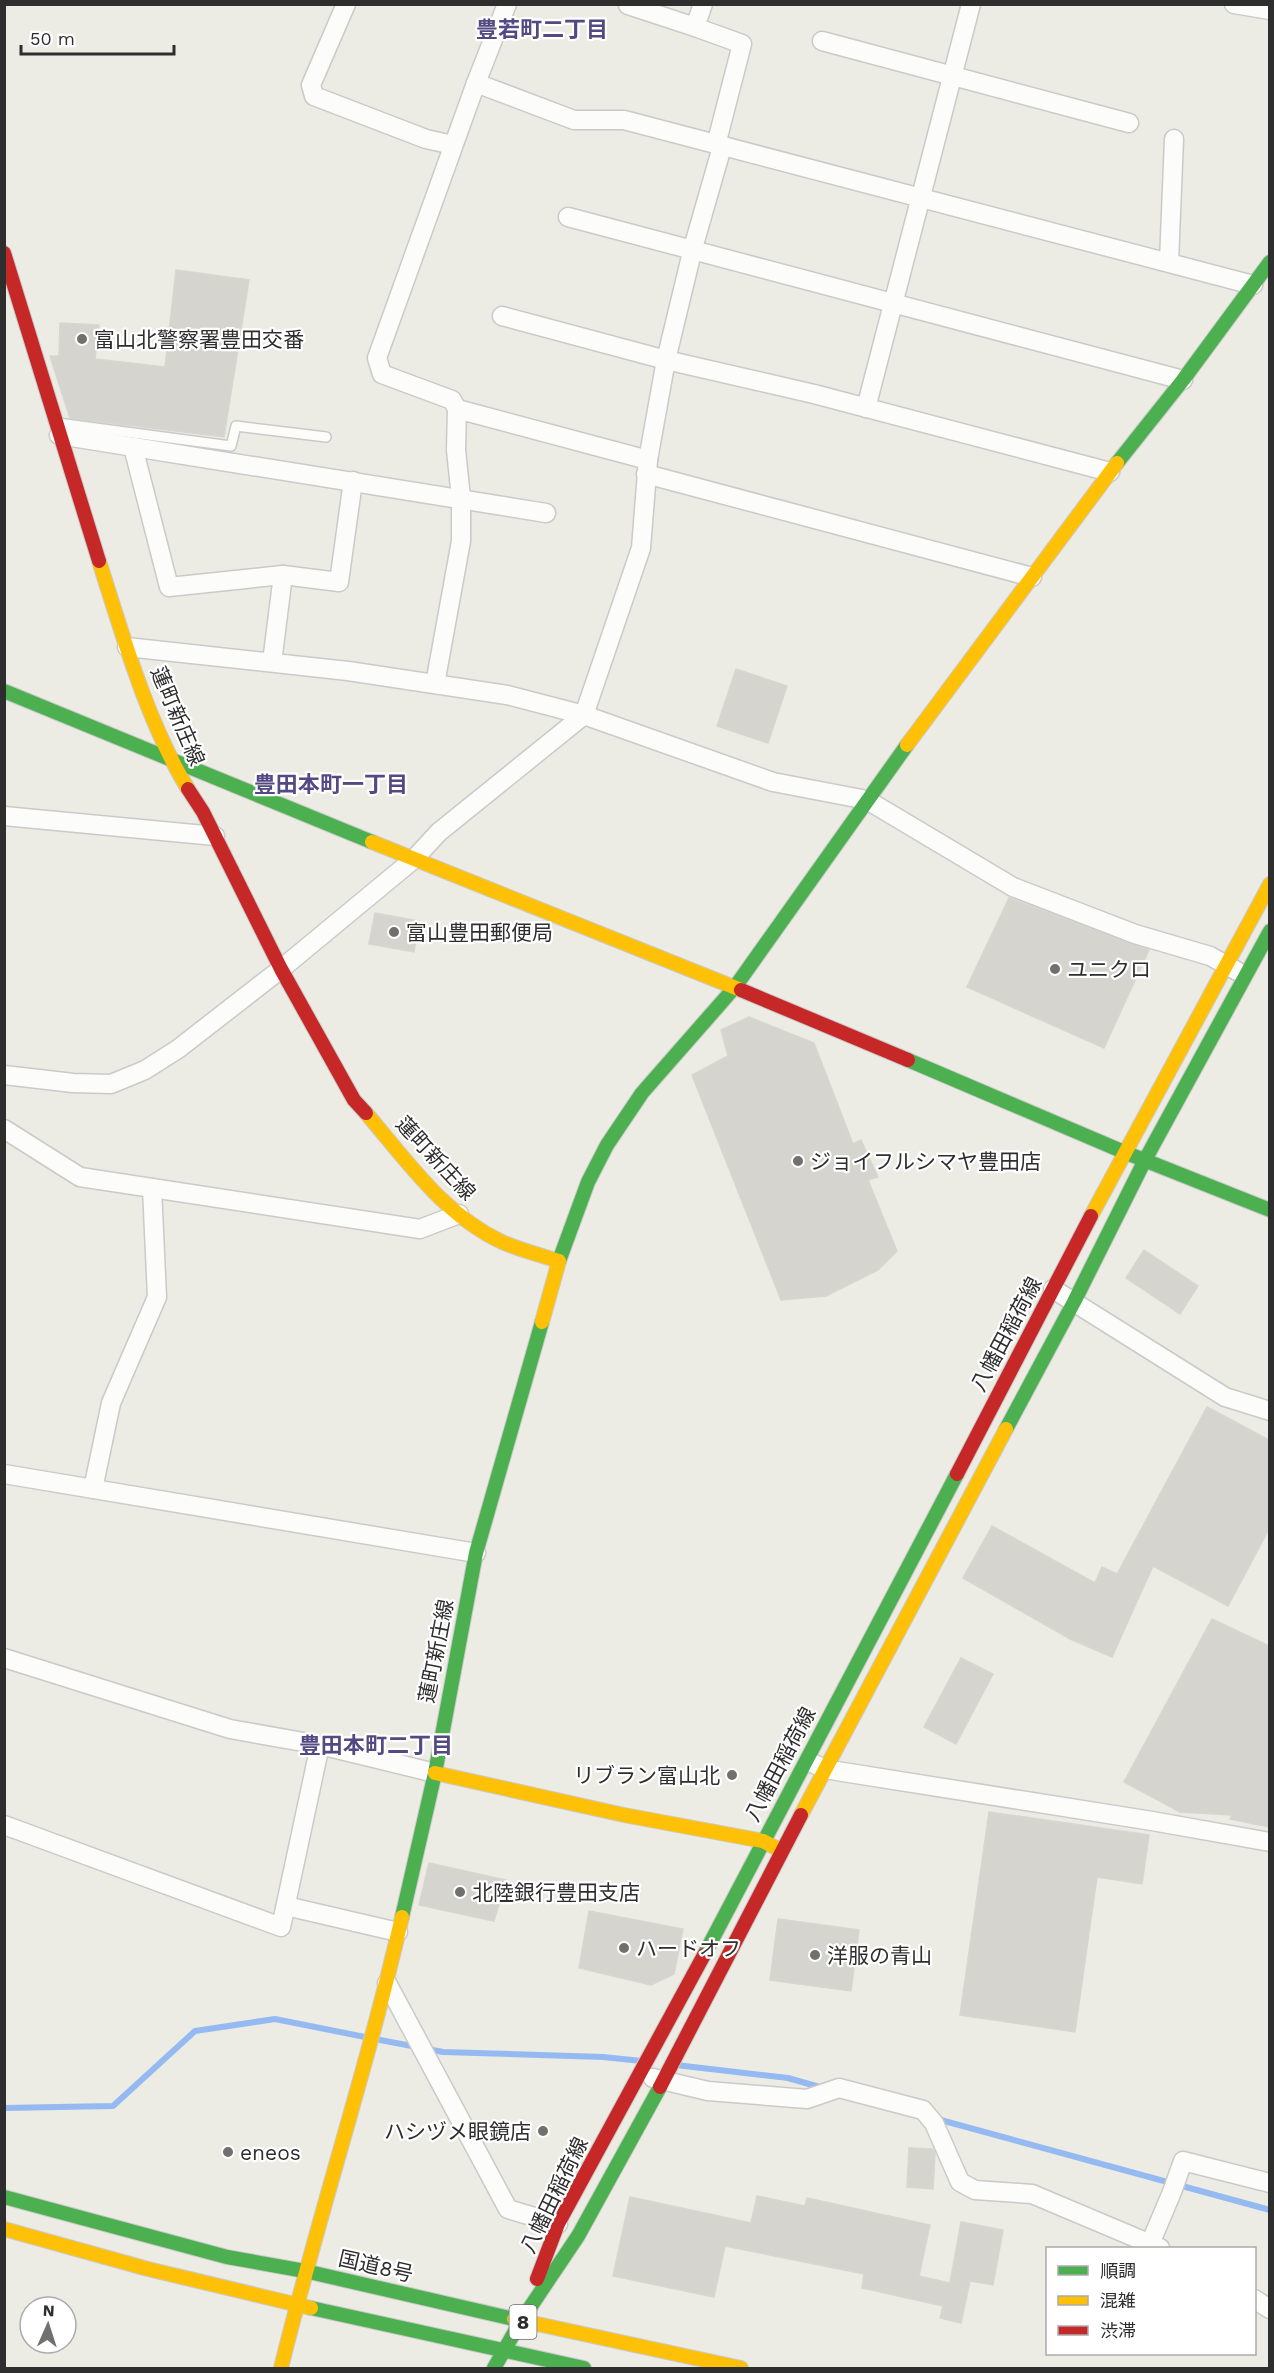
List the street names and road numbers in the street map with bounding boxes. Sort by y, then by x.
street label: 蓮町新庄線 [146,663,210,769]
street label: 蓮町新庄線 [391,1111,481,1205]
street label: 八幡田稲荷線 [965,1273,1047,1395]
street label: 蓮町新庄線 [414,1597,458,1705]
street label: 八幡田稲荷線 [739,1703,821,1825]
street label: 八幡田稲荷線 [515,2133,593,2257]
street label: 国道8号 [336,2245,416,2287]
road number: 8 [510,2305,536,2339]

